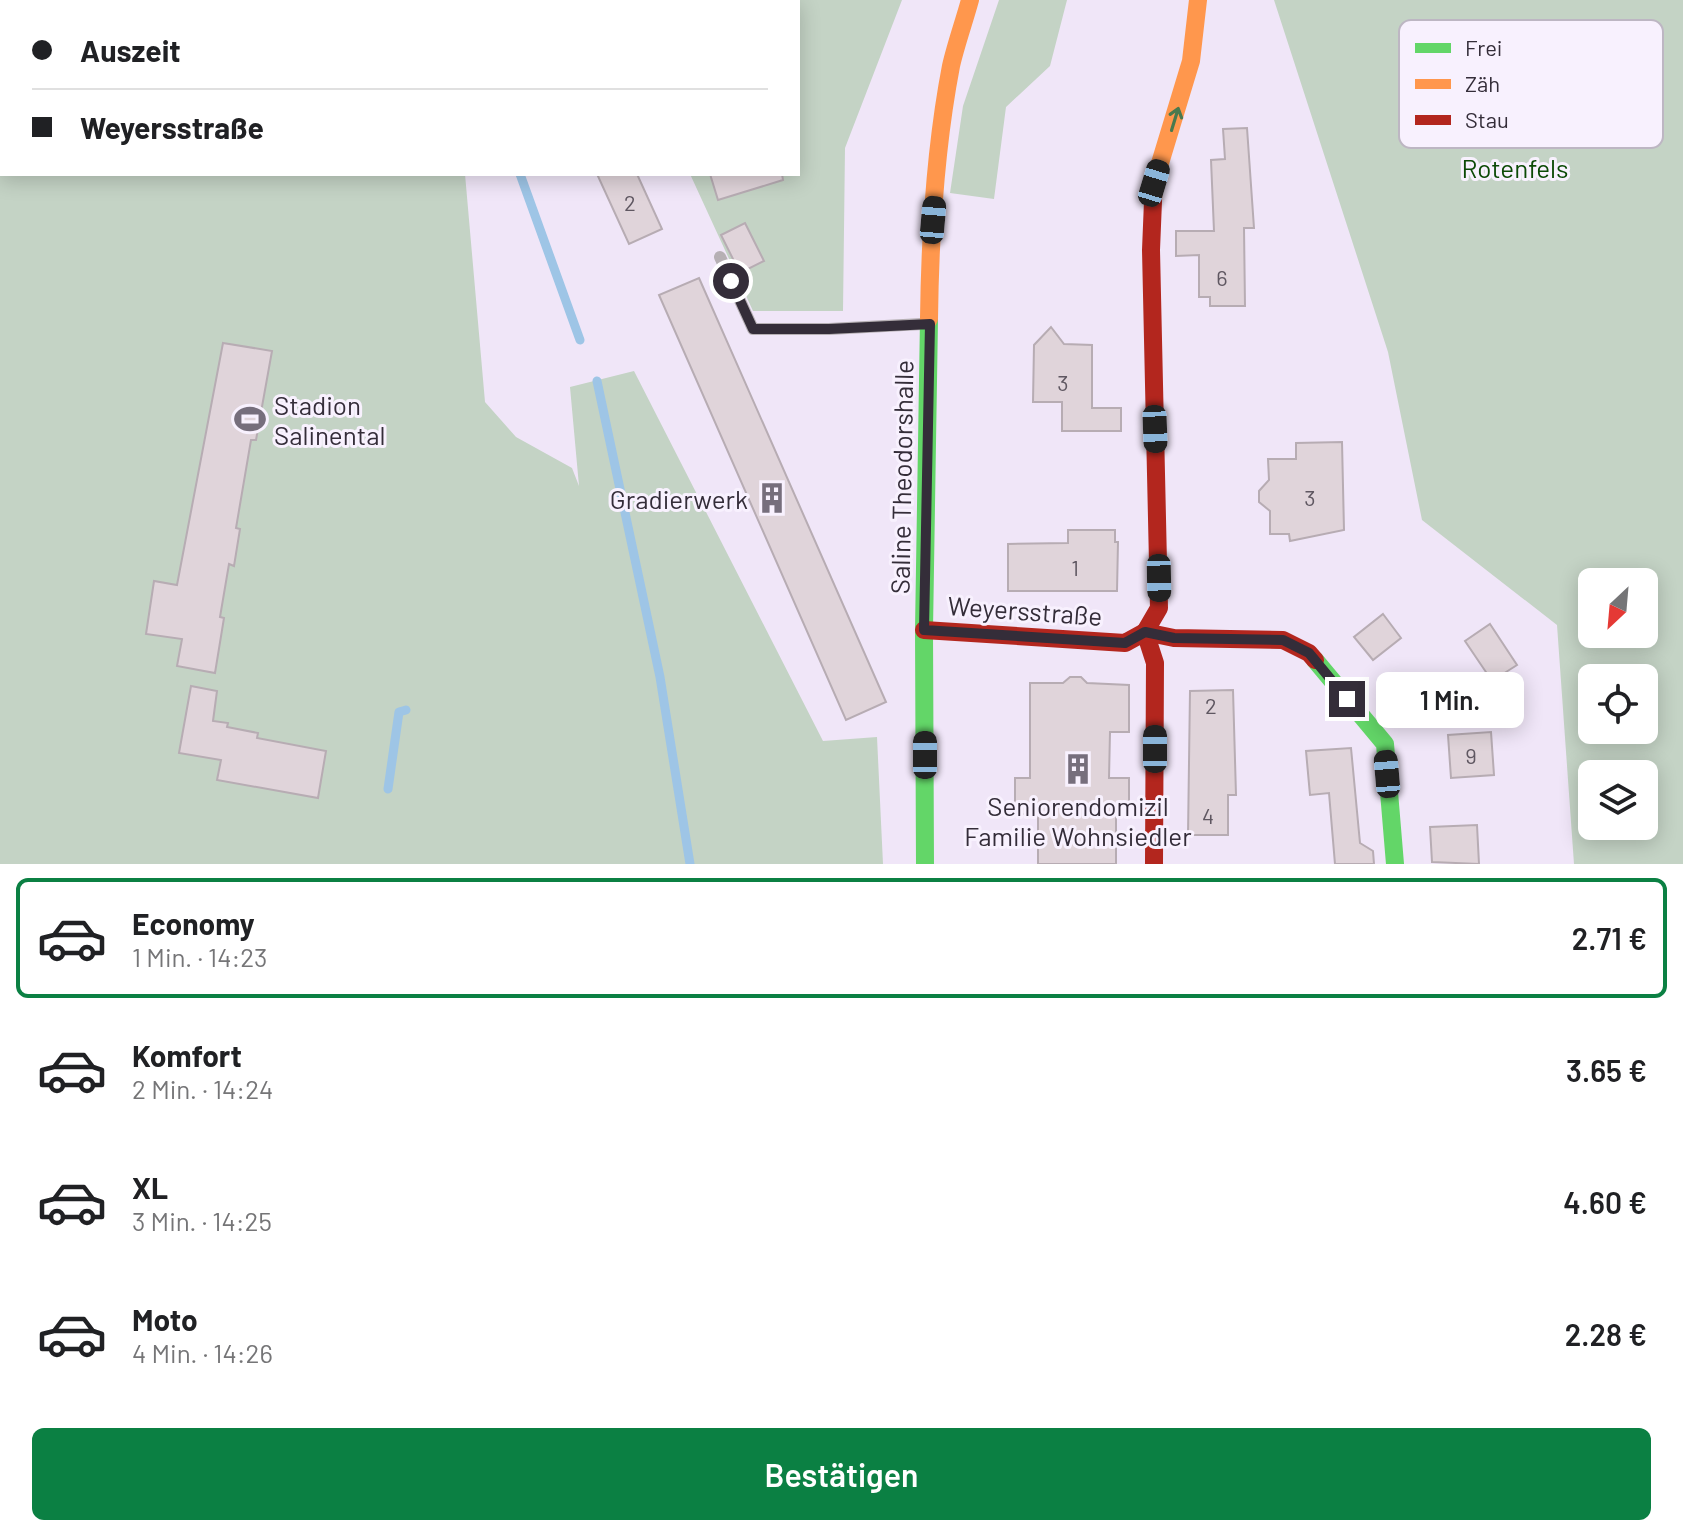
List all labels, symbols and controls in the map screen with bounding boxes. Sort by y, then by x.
legend [1399,20,1663,148]
text: Auszeit [80,32,181,68]
text: Frei [1465,34,1502,60]
text: Zäh [1465,70,1500,96]
one-way arrow [1168,106,1183,132]
text: Stau [1465,106,1509,132]
text: Weyersstraße [80,109,264,145]
park label: Rotenfels [1461,152,1569,183]
car [1136,157,1172,209]
house number: 2 [624,189,636,215]
car [919,195,947,245]
route start [713,263,749,299]
house number: 6 [1216,264,1228,290]
street label: Saline Theodorshalle [883,360,919,594]
house number: 3 [1057,369,1069,395]
place label: Stadion Salinental [274,389,385,450]
sports icon: Stadion Salinental [233,402,267,436]
car [1142,405,1168,453]
building icon: Gradierwerk [755,481,789,515]
place label: Gradierwerk [610,483,748,514]
house number: 3 [1304,484,1316,510]
house number: 1 [1071,554,1079,580]
car [1147,554,1171,602]
north arrow [1578,568,1658,648]
map controls [1578,568,1658,840]
street label: Weyersstraße [947,589,1103,631]
button: locate [1578,664,1658,744]
callout: 1 Min. [1375,671,1523,727]
route end [1329,681,1365,717]
text: 1 Min. [1420,684,1480,715]
house number: 2 [1205,692,1217,718]
car [1143,725,1167,773]
car [913,731,937,779]
house number: 9 [1465,742,1477,768]
car [1373,749,1401,799]
building icon: Seniorendomizil Familie Wohnsiedler [1061,752,1095,786]
button: layers [1578,760,1658,840]
place label: Seniorendomizil Familie Wohnsiedler [964,790,1192,851]
house number: 4 [1202,802,1214,828]
icon: car [36,902,108,974]
text: Economy [132,905,255,941]
text: 2.71 € [1572,920,1647,956]
text: 1 Min. · 14:23 [132,941,268,972]
icon: car [36,1034,108,1106]
text: Komfort [132,1037,242,1073]
text: 3.65 € [1566,1052,1647,1088]
text: 2 Min. · 14:24 [132,1073,273,1104]
icon: car [36,1166,108,1238]
text: XL [132,1169,168,1205]
text: 4.60 € [1563,1184,1647,1220]
text: 3 Min. · 14:25 [132,1205,272,1236]
icon: car [36,1298,108,1370]
text: Moto [132,1301,198,1337]
text: 2.28 € [1565,1316,1647,1352]
text: 4 Min. · 14:26 [132,1337,273,1368]
button: Bestätigen [32,1428,1651,1520]

